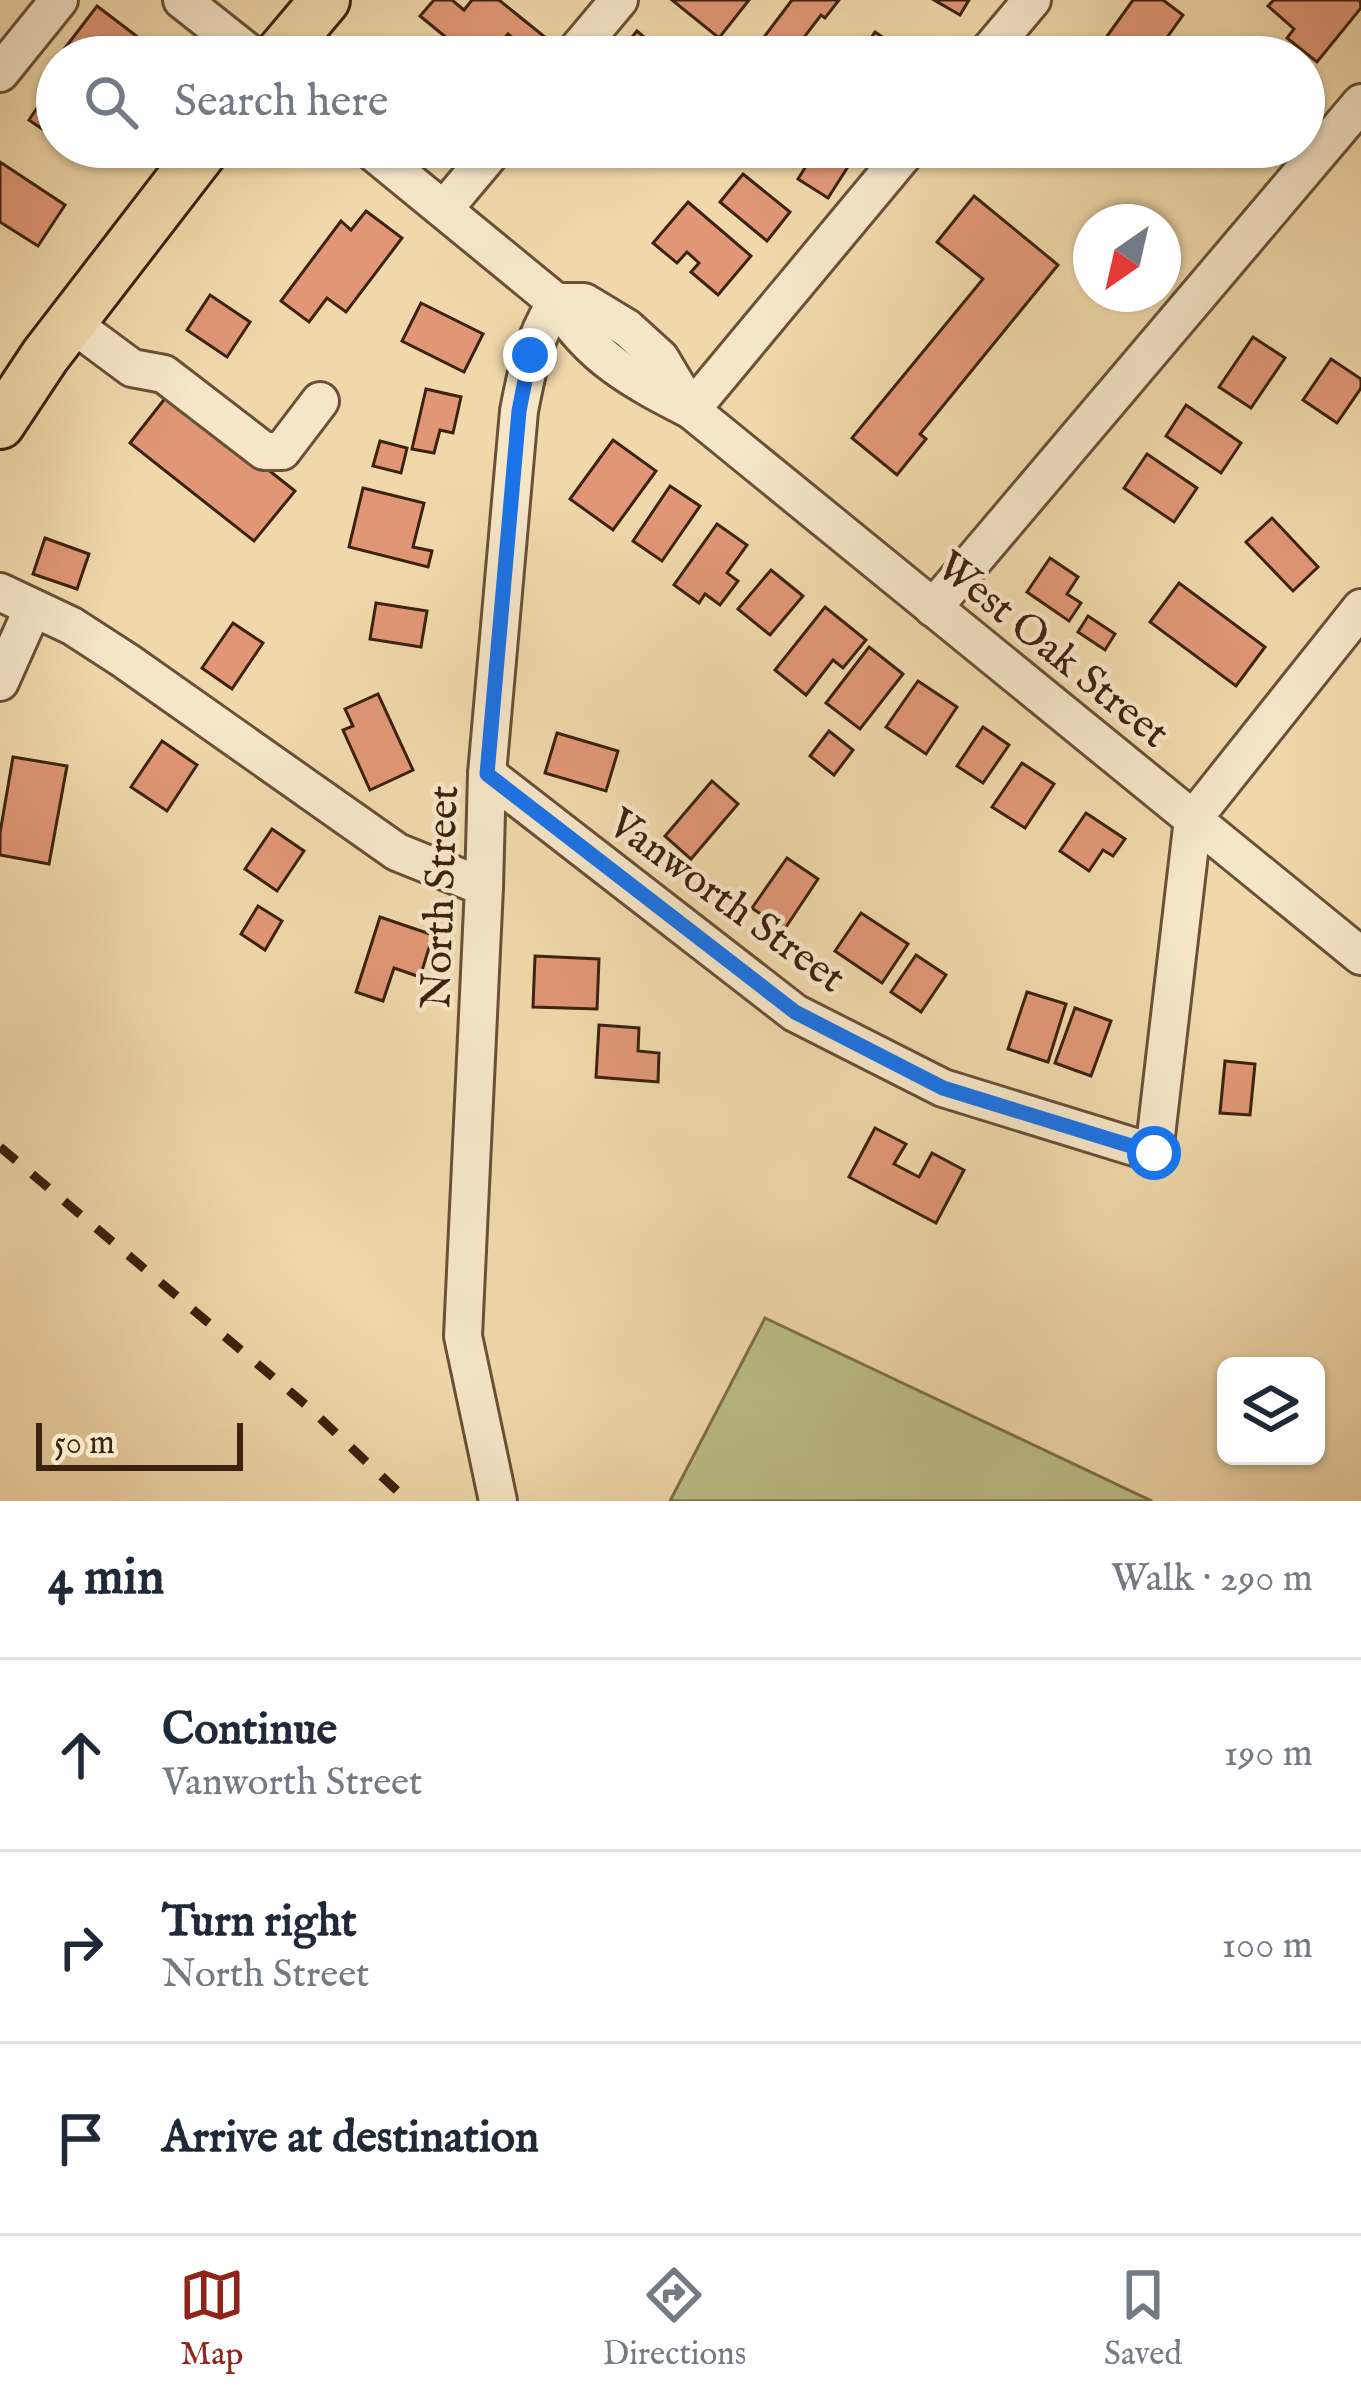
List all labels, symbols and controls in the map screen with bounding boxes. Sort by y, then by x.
search box [36,36,1325,168]
icon: search [78,69,144,135]
text: Search here [174,74,388,131]
north arrow [1073,204,1181,312]
route end [503,328,557,382]
street label: West Oak Street [925,541,1179,761]
street label: North Street [411,785,472,1010]
street label: Vanworth Street [596,797,855,1006]
route start [1127,1126,1181,1180]
map controls [1217,1357,1325,1465]
button: layers [1217,1357,1325,1465]
scale bar [36,1417,243,1470]
text: 50 m [54,1423,115,1465]
text: 4 min [48,1547,164,1612]
text: Walk · 290 m [1111,1555,1313,1604]
text: Continue [162,1702,337,1759]
icon: ahead [48,1722,114,1788]
text: 190 m [1224,1730,1313,1779]
text: Vanworth Street [162,1759,422,1808]
text: Turn right [162,1894,357,1951]
icon: right [48,1914,114,1980]
text: 100 m [1222,1922,1313,1971]
text: North Street [162,1951,369,2000]
icon: arrive [48,2106,114,2172]
text: Arrive at destination [162,2110,539,2167]
tab: Map [179,2262,245,2376]
tab: Directions [603,2262,746,2376]
tab: Saved [1104,2262,1182,2376]

